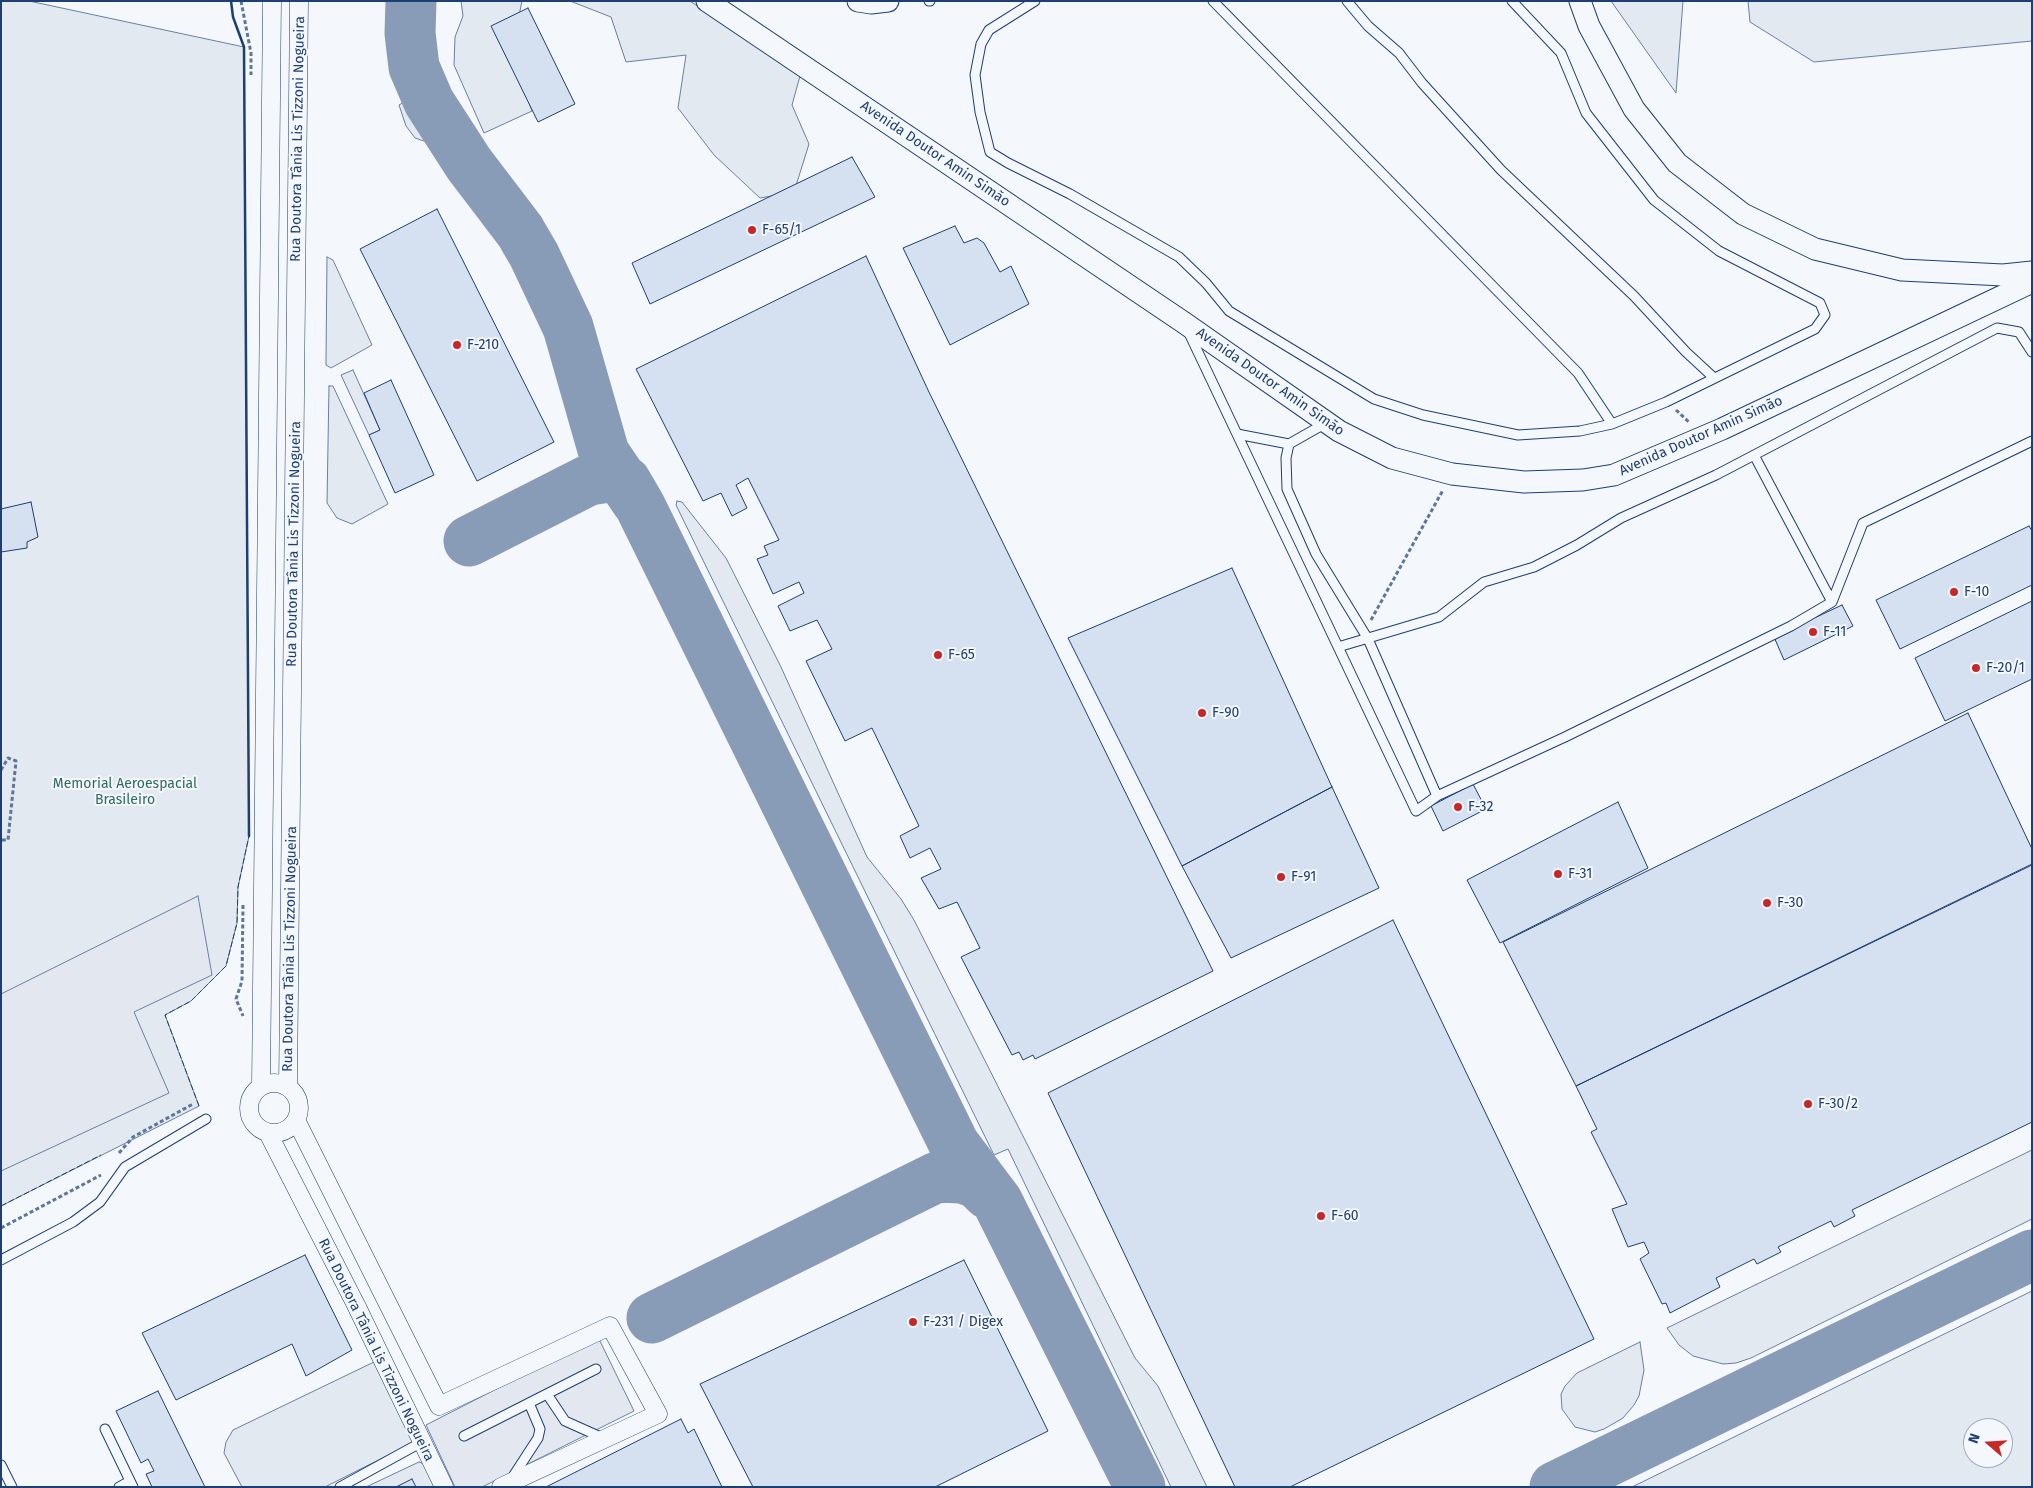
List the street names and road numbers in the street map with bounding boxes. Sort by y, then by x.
street label: Rua Doutora Tânia Lis Tizzoni Nogueira [287,16,309,262]
street label: Avenida Doutor Amin Simão [857,98,1013,210]
street label: Avenida Doutor Amin Simão [1193,324,1347,440]
street label: Avenida Doutor Amin Simão [1617,392,1785,480]
street label: Rua Doutora Tânia Lis Tizzoni Nogueira [283,421,305,667]
street label: Rua Doutora Tânia Lis Tizzoni Nogueira [279,826,301,1072]
street label: Rua Doutora Tânia Lis Tizzoni Nogueira [315,1236,437,1464]

